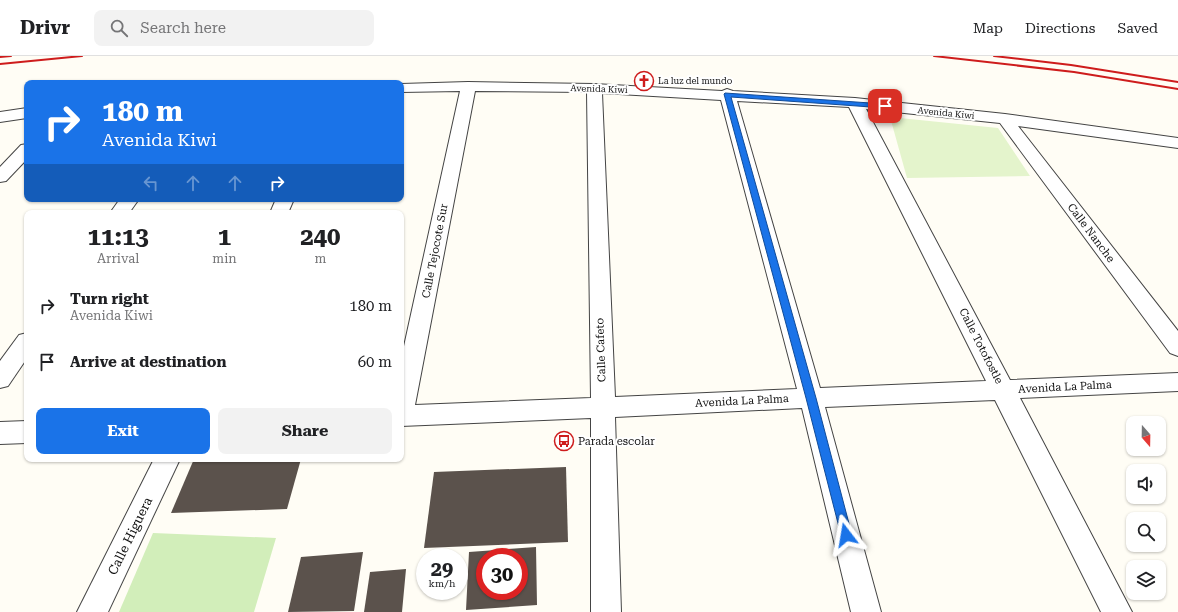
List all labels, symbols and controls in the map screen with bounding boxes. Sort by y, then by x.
search box [94,10,374,46]
text: Drivr [20,16,70,39]
icon: search [108,17,130,39]
text: Search here [140,19,226,37]
text: Map [973,20,1003,36]
text: Directions [1025,20,1095,36]
text: Saved [1117,20,1158,36]
church icon: La luz del mundo [633,70,655,92]
place label: La luz del mundo [658,76,733,86]
street label: Avenida Kiwi [570,83,628,95]
pin [868,89,902,123]
text: 180 m [102,95,183,128]
icon: arrive [874,95,896,117]
icon: right [36,96,88,148]
street label: Avenida Kiwi [917,105,975,121]
text: Avenida Kiwi [102,129,217,150]
icon: left [140,172,162,194]
icon: ahead [182,172,204,194]
icon: ahead [224,172,246,194]
icon: right [266,172,288,194]
street label: Calle Nanche [1065,201,1117,265]
street label: Calle Tejocote Sur [419,202,451,299]
text: 11:13 [88,223,149,251]
text: 1 [218,223,231,251]
text: 240 [300,223,341,251]
text: Arrival [97,251,139,266]
text: min [212,251,237,266]
text: m [314,251,326,266]
text: Turn right [70,290,149,308]
icon: right [36,295,58,317]
text: 180 m [349,297,392,315]
street label: Calle Totofostle [956,306,1006,386]
text: Avenida Kiwi [70,308,153,323]
street label: Calle Cafeto [593,317,609,382]
icon: arrive [36,351,58,373]
text: Arrive at destination [70,353,226,371]
text: 60 m [358,353,392,371]
street label: Avenida La Palma [1018,378,1112,396]
street label: Avenida La Palma [695,392,789,410]
button: Exit [36,408,210,454]
button: Share [218,408,392,454]
north arrow [1126,416,1166,456]
map controls [1126,416,1166,600]
bus stop icon: Parada escolar [553,430,575,452]
place label: Parada escolar [578,435,655,448]
button: sound [1126,464,1166,504]
street label: Calle Higuera [105,495,155,577]
button: search [1126,512,1166,552]
position arrow [825,514,867,556]
speed limit sign: 30 [476,548,528,600]
text: 29 [431,557,453,581]
button: layers [1126,560,1166,600]
text: km/h [429,578,455,589]

